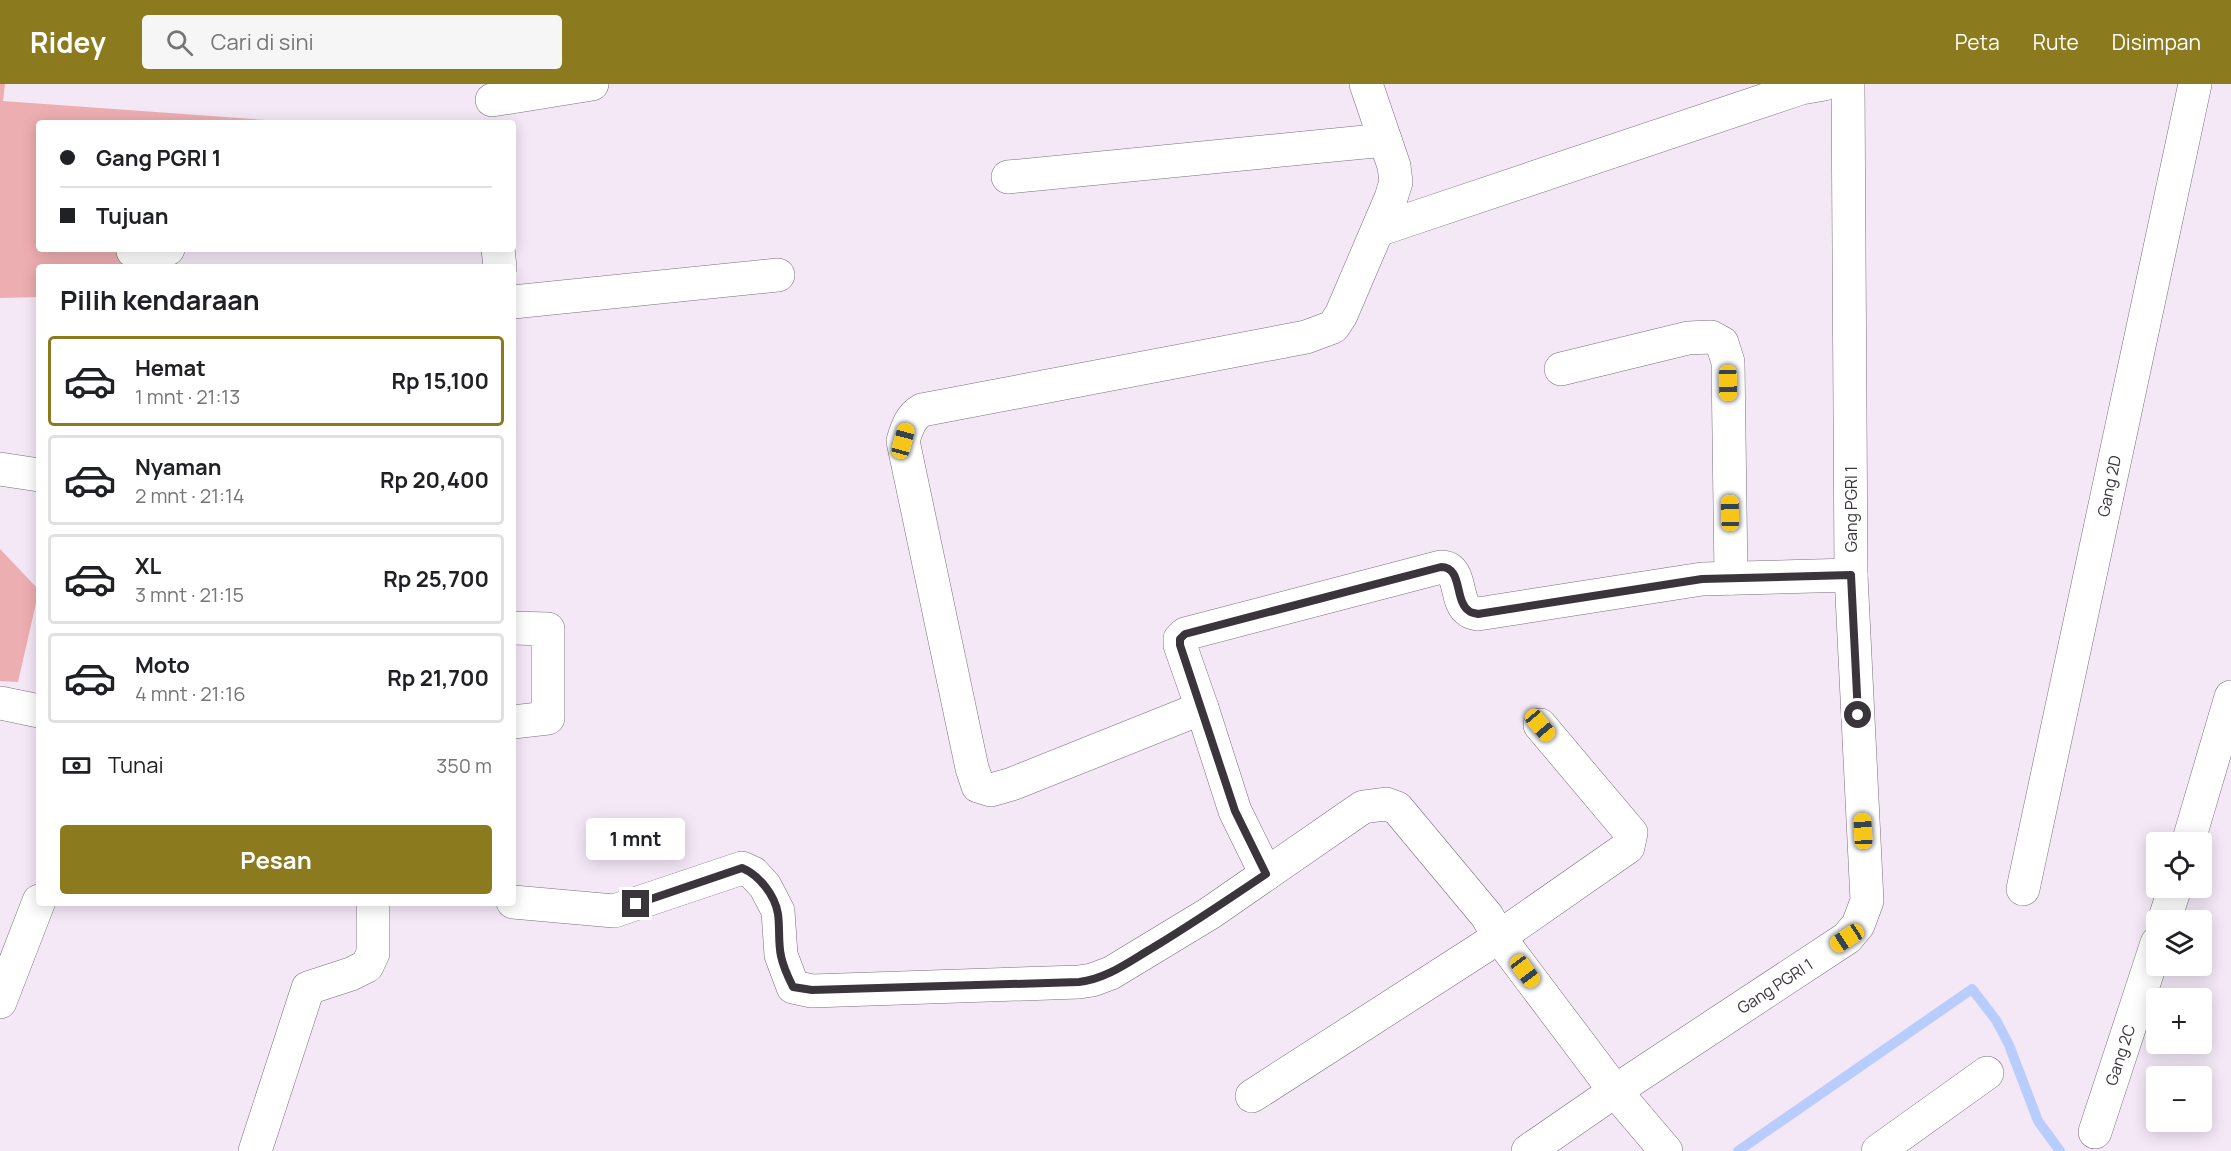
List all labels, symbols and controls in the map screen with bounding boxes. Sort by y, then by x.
search box [142,15,562,69]
text: Ridey [30,23,106,61]
icon: search [163,26,196,59]
text: Cari di sini [211,27,314,57]
text: Peta [1955,28,2000,56]
text: Rute [2033,28,2079,56]
text: Disimpan [2112,28,2201,56]
text: Gang PGRI 1 [96,143,221,173]
text: Tujuan [96,201,169,231]
text: Pilih kendaraan [60,281,260,318]
text: Hemat [135,353,206,383]
icon: car [63,354,117,408]
car [1719,365,1737,401]
text: Rp 15,100 [391,366,489,396]
text: 1 mnt · 21:13 [135,383,240,410]
car [890,421,916,461]
text: Nyaman [135,452,222,482]
icon: car [63,453,117,507]
street label: Gang 2D [2092,453,2126,519]
text: Rp 20,400 [380,465,489,495]
street label: Gang PGRI 1 [1840,466,1862,552]
text: 2 mnt · 21:14 [135,482,245,509]
car [1721,495,1739,531]
text: XL [135,551,161,581]
icon: car [63,552,117,606]
text: Rp 25,700 [383,564,489,594]
text: 3 mnt · 21:15 [135,581,244,608]
text: Moto [135,650,190,680]
icon: car [63,651,117,705]
text: Rp 21,700 [387,663,489,693]
text: 4 mnt · 21:16 [135,680,246,707]
route start [1844,701,1871,728]
car [1522,705,1558,745]
icon: cash [60,749,93,782]
text: Tunai [108,750,164,780]
text: 350 m [436,752,492,779]
car [1853,813,1873,849]
callout: 1 mnt [586,817,686,859]
button: Pesan [60,825,492,894]
text: 1 mnt [610,825,661,852]
map controls [2146,832,2212,1132]
button: locate [2146,832,2212,898]
route end [622,890,649,917]
button: layers [2146,910,2212,976]
car [1827,921,1867,955]
car [1507,951,1543,991]
street label: Gang PGRI 1 [1733,953,1817,1019]
button: + [2146,988,2212,1054]
street label: Gang 2C [2100,1022,2140,1088]
button: − [2146,1066,2212,1132]

